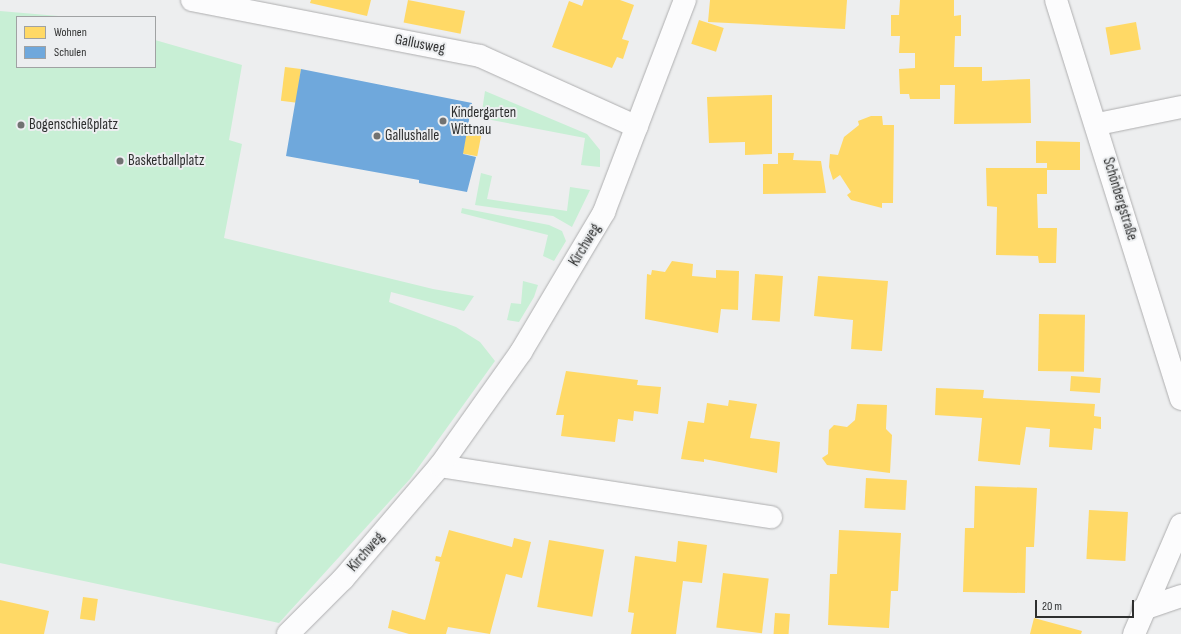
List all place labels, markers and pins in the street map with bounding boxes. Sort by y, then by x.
place label: Kindergarten Wittnau [451,103,516,138]
place label: Bogenschießplatz [29,116,118,134]
marker: Kindergarten Wittnau [438,116,448,126]
marker: Bogenschießplatz [16,120,26,130]
place label: Gallushalle [385,127,439,145]
marker: Gallushalle [372,131,382,141]
place label: Basketballplatz [128,152,204,170]
marker: Basketballplatz [115,156,125,166]

